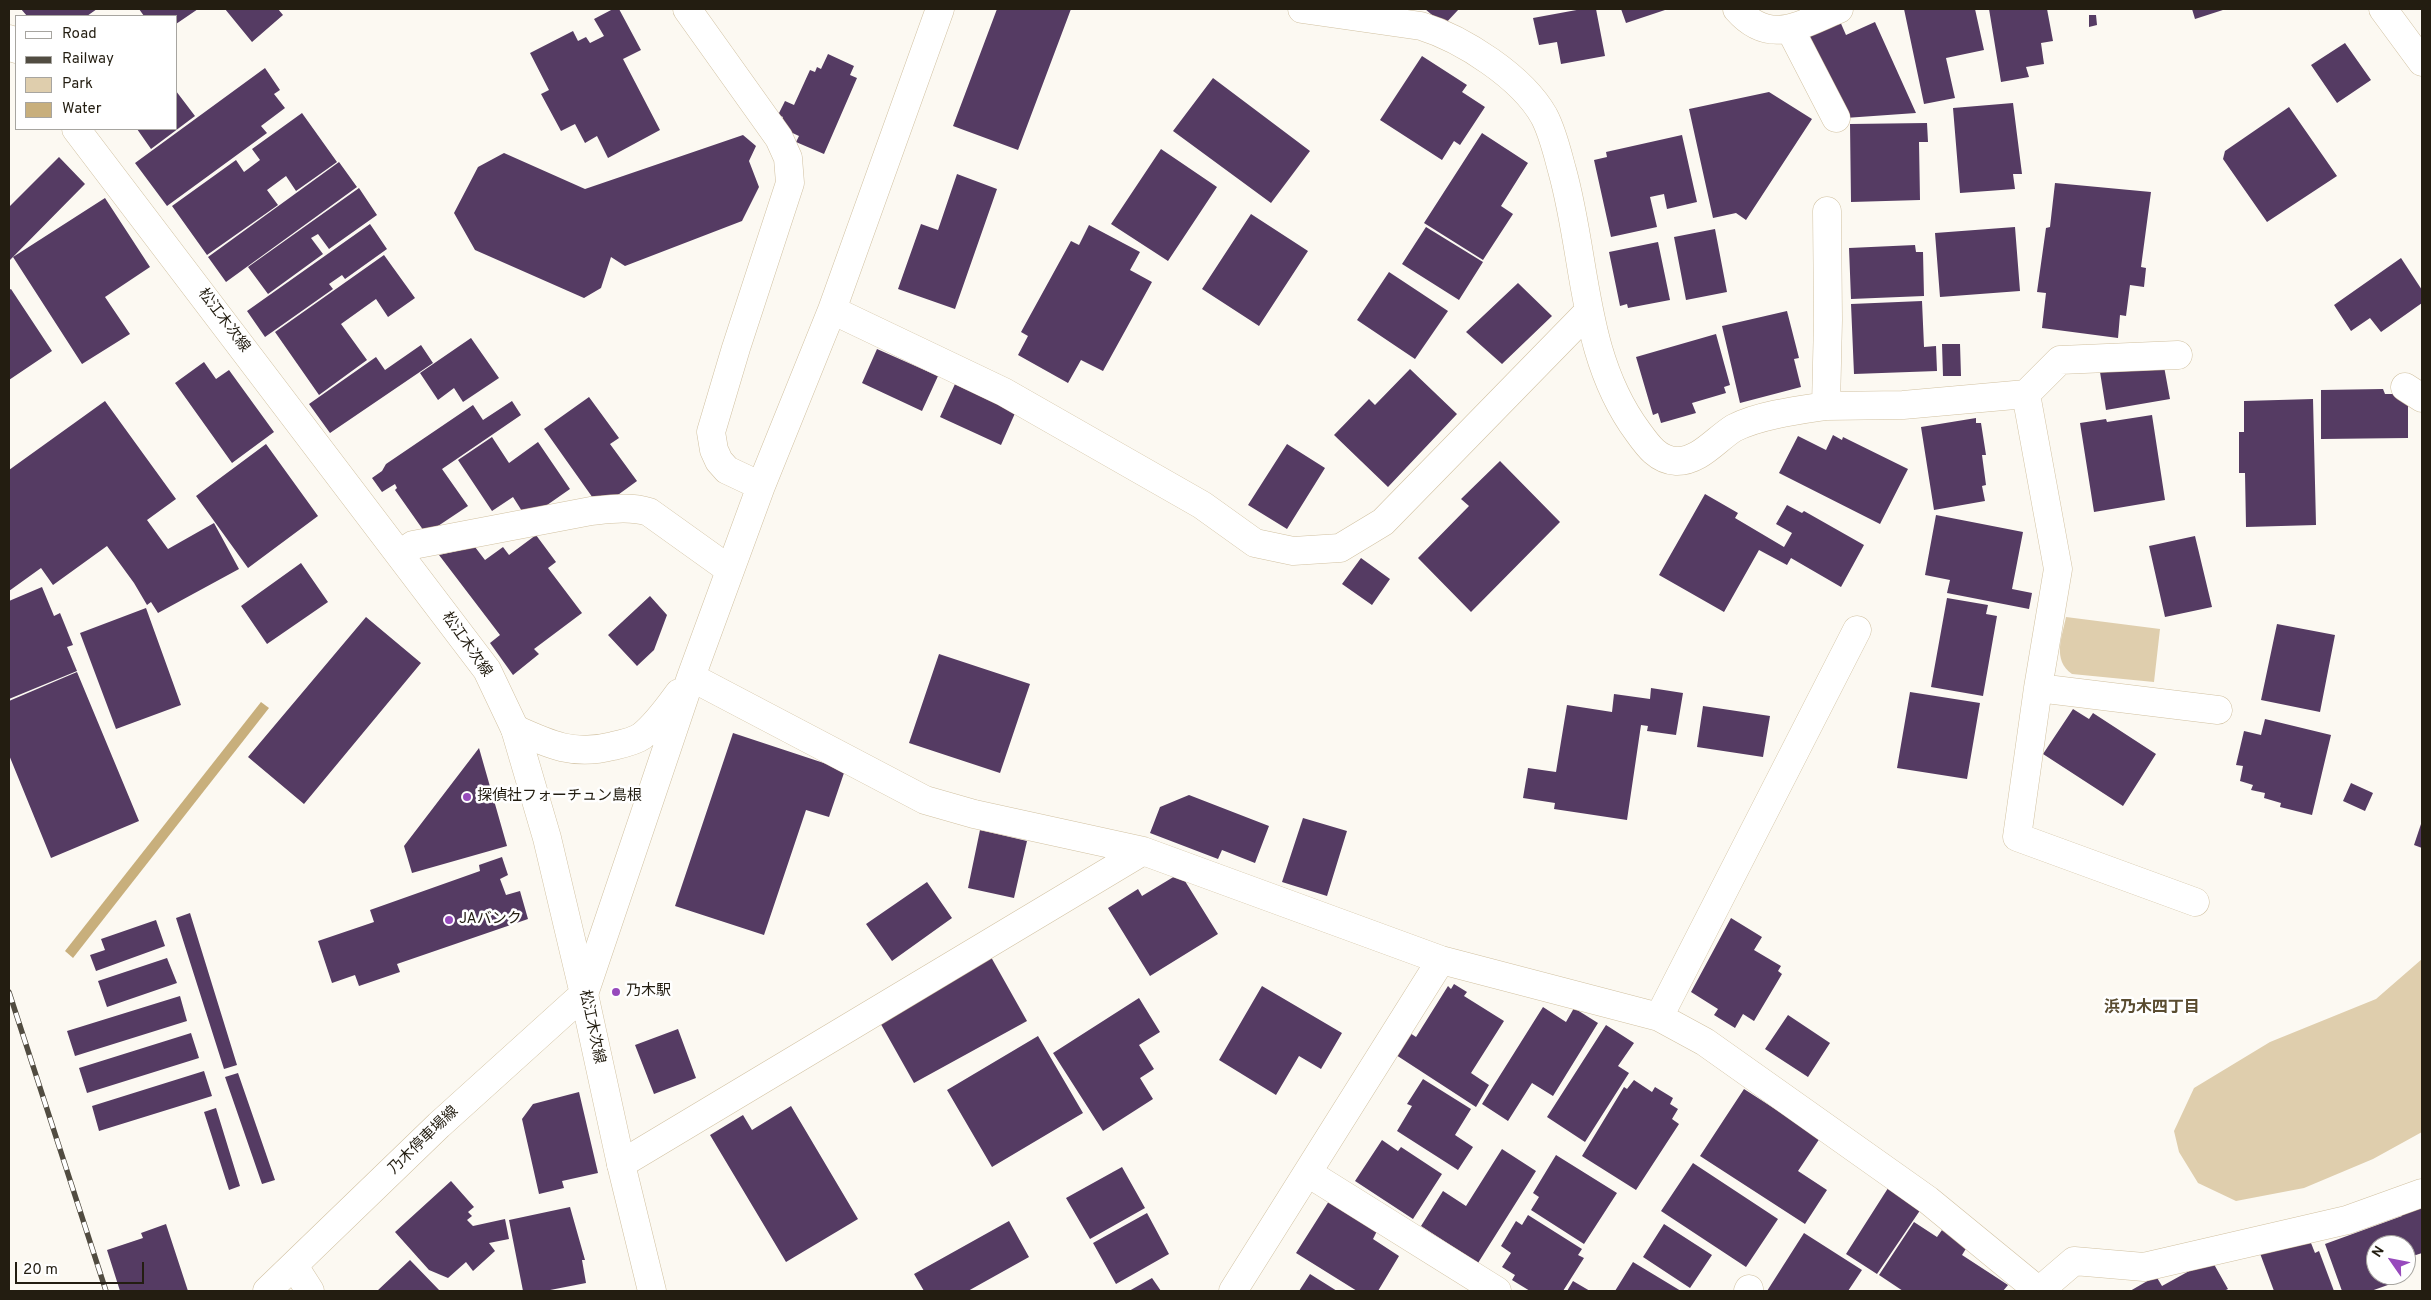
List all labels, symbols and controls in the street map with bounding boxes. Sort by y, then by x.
legend [15,15,178,130]
text: Road [62,25,97,44]
text: Railway [62,50,114,69]
text: Park [62,75,93,94]
text: Water [62,100,101,119]
street label: 松江木次線 [193,286,253,356]
street label: 松江木次線 [437,609,495,681]
place label: 探偵社フォーチュン島根 [477,788,642,806]
marker: 探偵社フォーチュン島根 [461,791,473,803]
place label: JAバンク [459,911,522,929]
marker: JAバンク [443,914,455,926]
place label: 乃木駅 [626,983,671,1001]
marker: 乃木駅 [610,986,622,998]
street label: 松江木次線 [574,988,608,1066]
district label: 浜乃木四丁目 [2104,999,2200,1019]
street label: 乃木停車場線 [385,1103,463,1179]
north arrow [2366,1235,2416,1285]
text: N [2369,1243,2389,1261]
scale bar [18,1252,146,1284]
text: 20 m [23,1261,58,1280]

